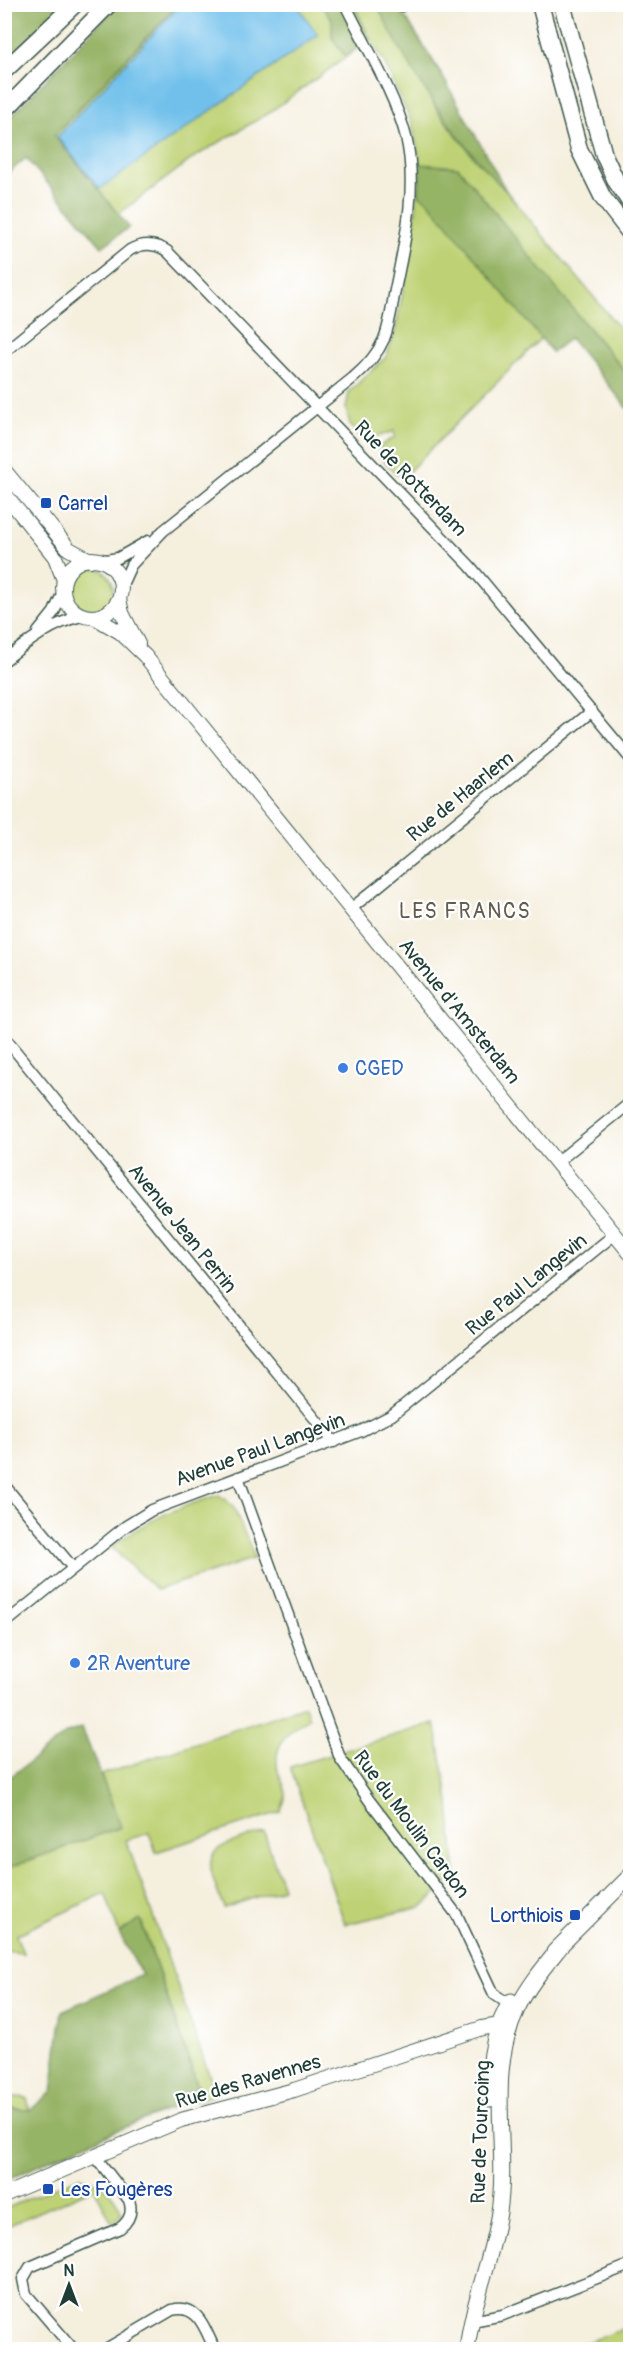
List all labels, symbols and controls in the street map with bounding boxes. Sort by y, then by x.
street label: Rue de Rotterdam [349,415,472,542]
place label: Carrel [58,491,108,516]
marker: Carrel [39,496,53,510]
street label: Rue de Haarlem [402,746,519,847]
district label: LES FRANCS [399,898,531,925]
street label: Avenue d'Amsterdam [393,933,526,1089]
place label: CGED [355,1056,404,1081]
marker: CGED [336,1061,350,1075]
street label: Avenue Jean Perrin [123,1158,243,1298]
street label: Rue Paul Langevin [461,1228,592,1341]
street label: Avenue Paul Langevin [172,1407,349,1492]
place label: 2R Aventure [87,1651,190,1676]
marker: 2R Aventure [68,1656,82,1670]
street label: Rue du Moulin Cardon [348,1745,475,1903]
place label: Lorthiois [489,1903,563,1928]
marker: Lorthiois [568,1908,582,1922]
street label: Rue des Ravennes [173,2049,324,2114]
street label: Rue de Tourcoing [465,2060,496,2204]
place label: Les Fougères [60,2177,173,2202]
marker: Les Fougères [41,2182,55,2196]
north arrow [39,2255,99,2315]
text: N [64,2261,75,2281]

